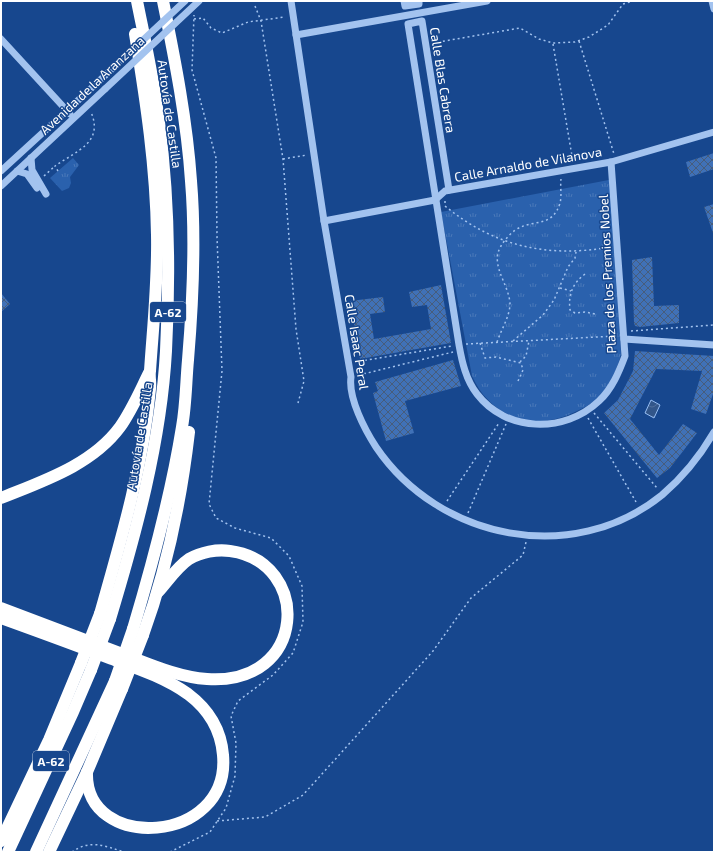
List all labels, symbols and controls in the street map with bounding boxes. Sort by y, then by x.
street label: Calle Blas Cabrera [427,26,459,134]
street label: Avenida de la Aranzana [36,32,148,138]
street label: Autovía de Castilla [154,59,186,169]
street label: Calle Arnaldo de Vilanova [453,143,603,185]
street label: Plaza de los Premios Nobel [595,194,619,354]
street label: Calle Isaac Peral [342,293,372,391]
road number: A-62 [150,302,186,322]
street label: Autovía de Castilla [123,381,155,491]
road number: A-62 [33,751,69,771]

